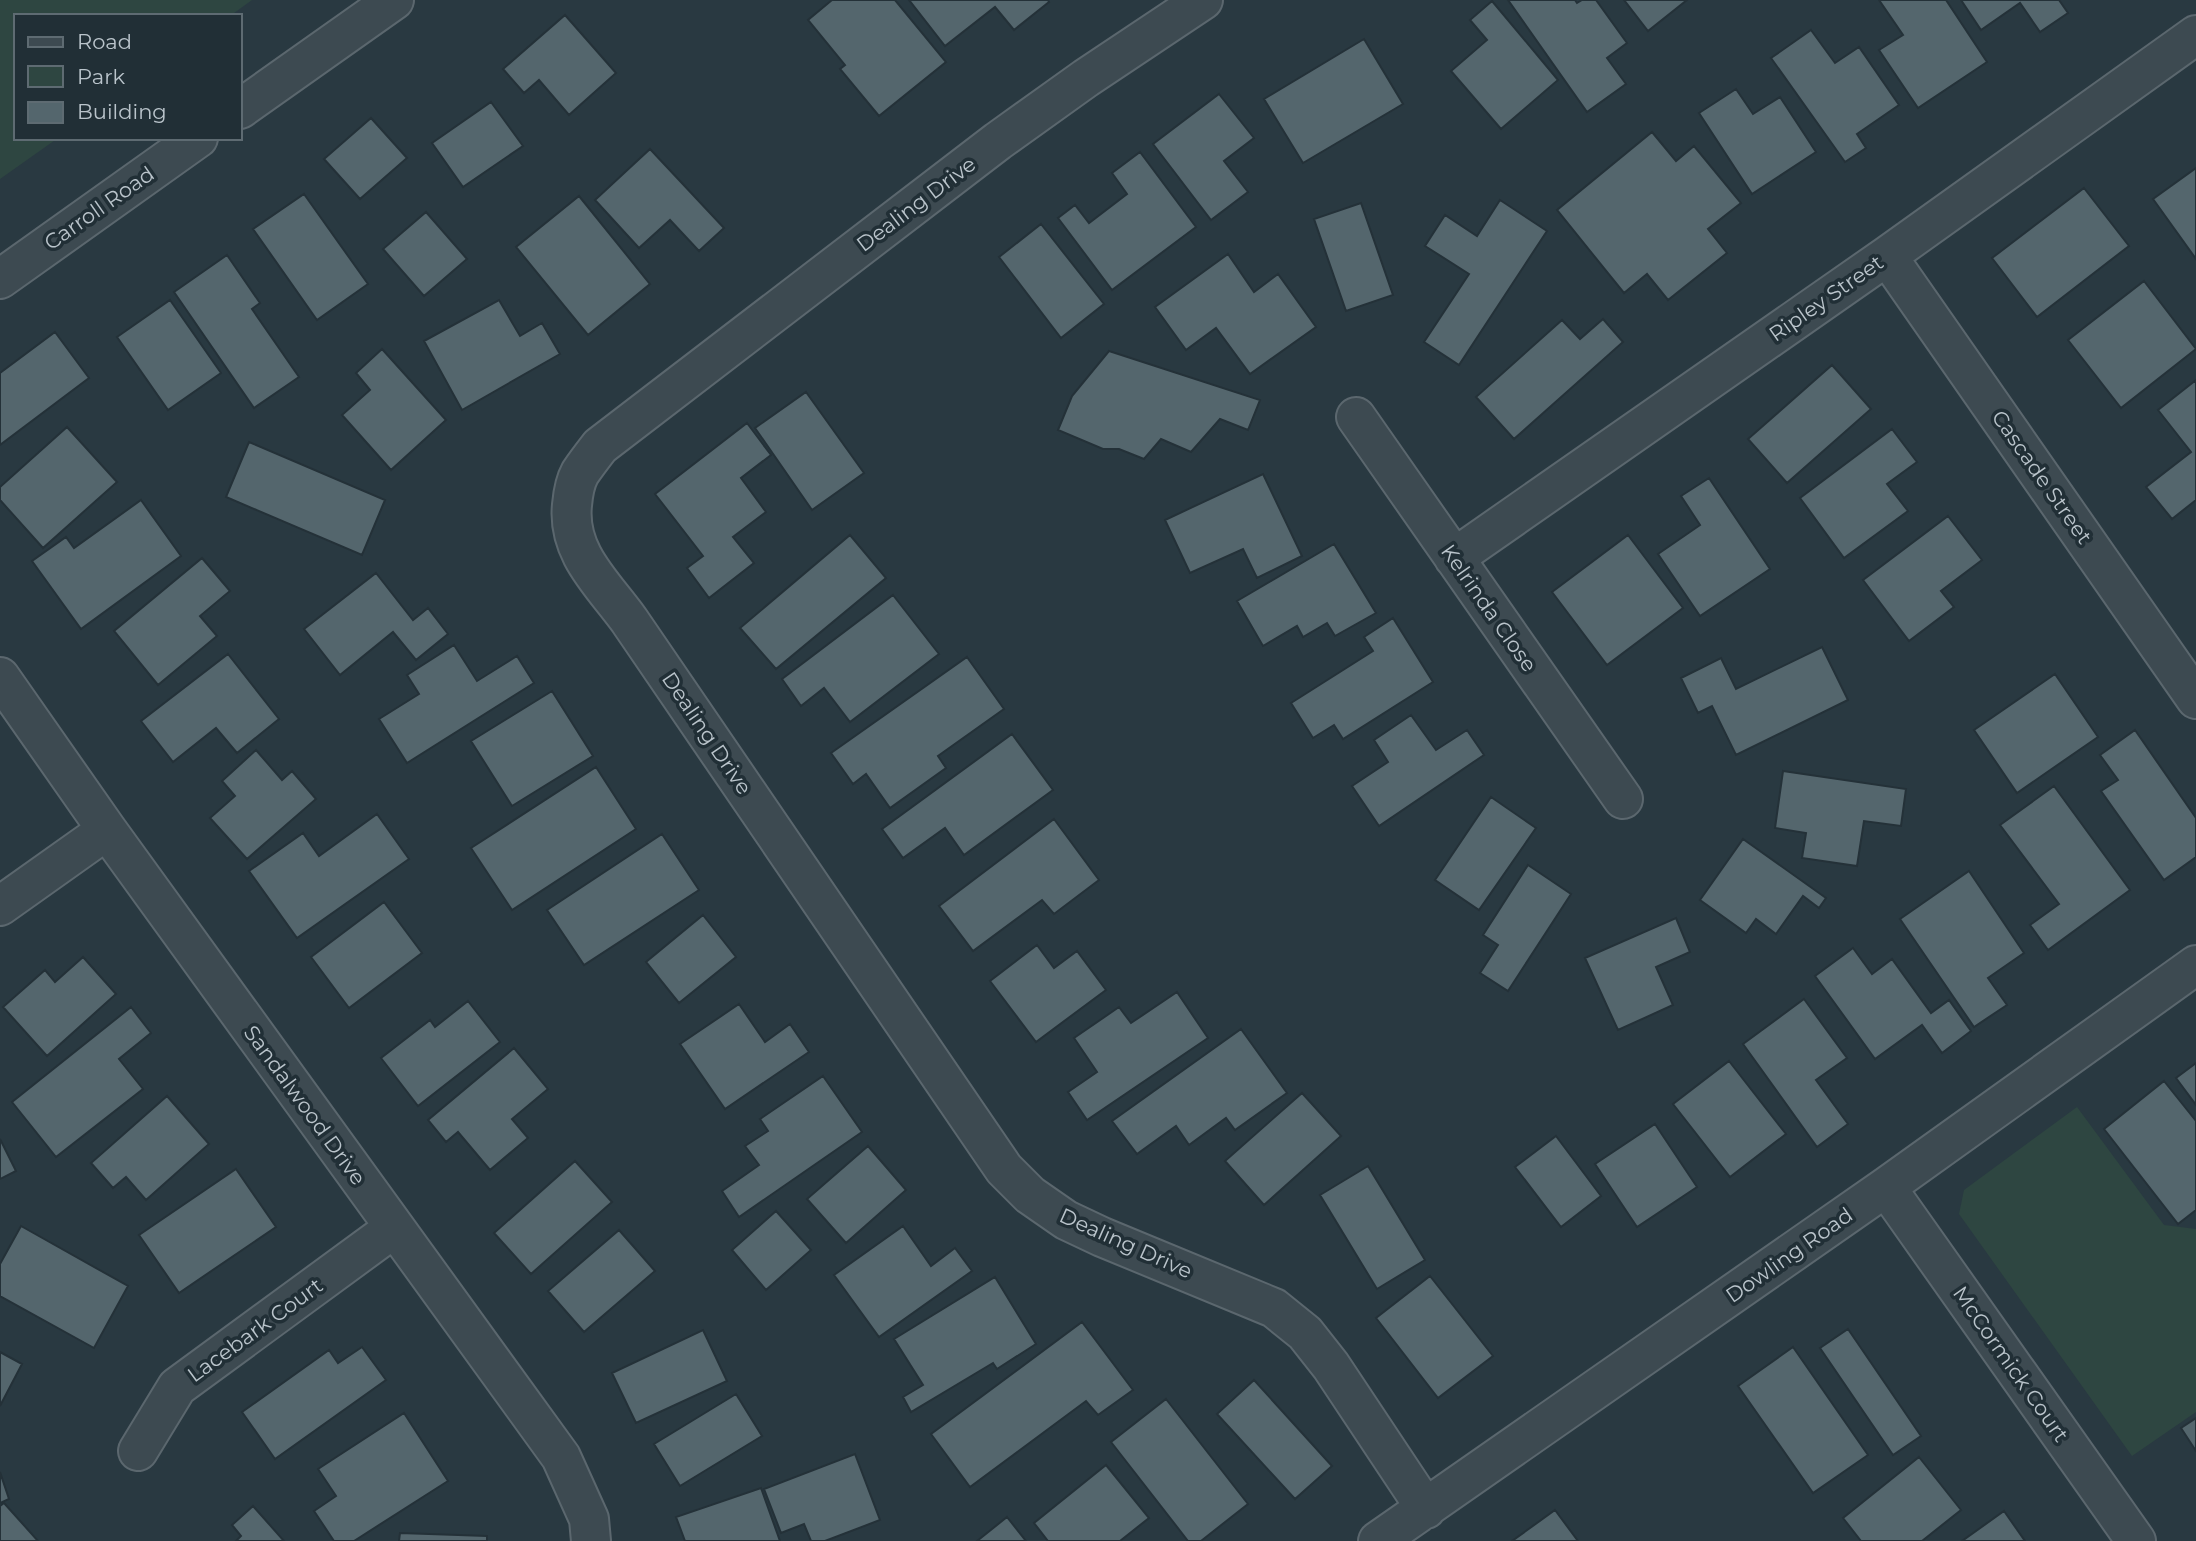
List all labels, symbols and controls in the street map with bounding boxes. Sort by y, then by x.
legend [14,14,242,140]
text: Road [77,29,132,54]
text: Park [77,64,125,89]
text: Building [77,99,167,124]
street label: Dealing Drive [852,151,980,257]
street label: Carroll Road [39,161,159,255]
street label: Ripley Street [1764,249,1888,347]
street label: Cascade Street [1987,405,2097,549]
street label: Kelrinda Close [1436,540,1542,676]
street label: Dealing Drive [657,667,757,799]
street label: Sandalwood Drive [239,1020,371,1190]
street label: Dowling Road [1721,1202,1857,1308]
street label: Dealing Drive [1056,1203,1196,1283]
street label: Lacebark Court [183,1273,327,1387]
street label: McCormick Court [1948,1281,2074,1447]

